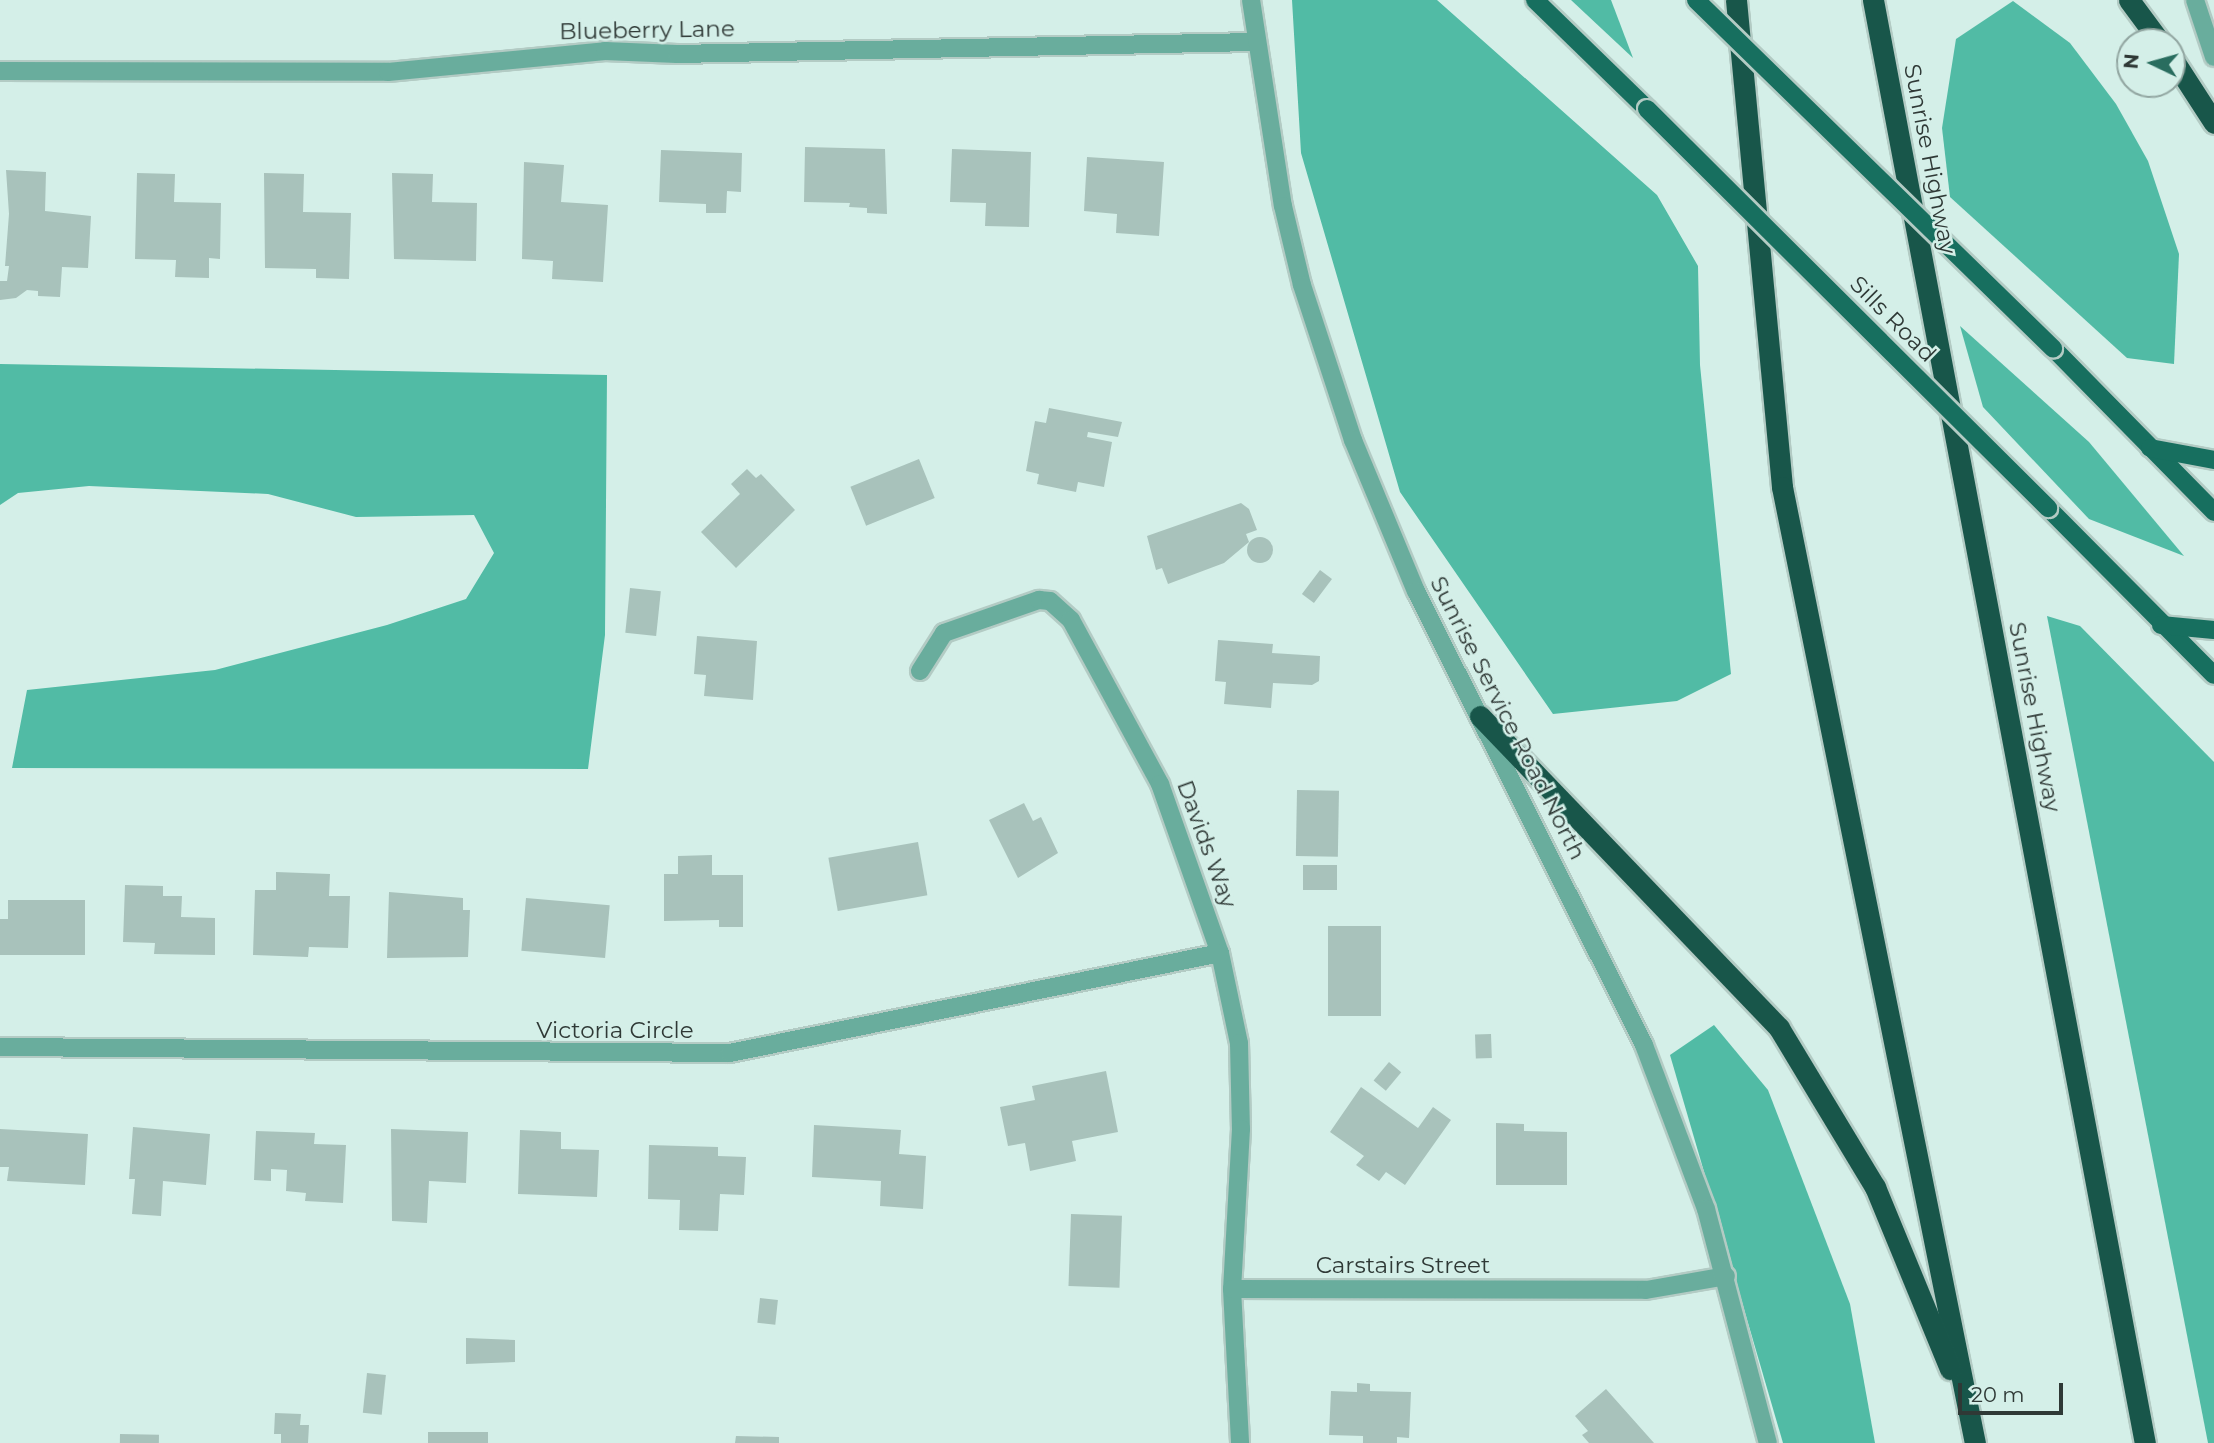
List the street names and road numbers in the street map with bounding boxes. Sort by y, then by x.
street label: Blueberry Lane [559,15,735,45]
street label: Sunrise Highway [1898,62,1962,256]
street label: Sills Road [1844,270,1942,368]
street label: Sunrise Service Road North [1424,572,1592,864]
street label: Sunrise Highway [2003,620,2067,814]
street label: Davids Way [1171,776,1243,912]
street label: Victoria Circle [536,1016,694,1044]
street label: Carstairs Street [1316,1251,1490,1279]

